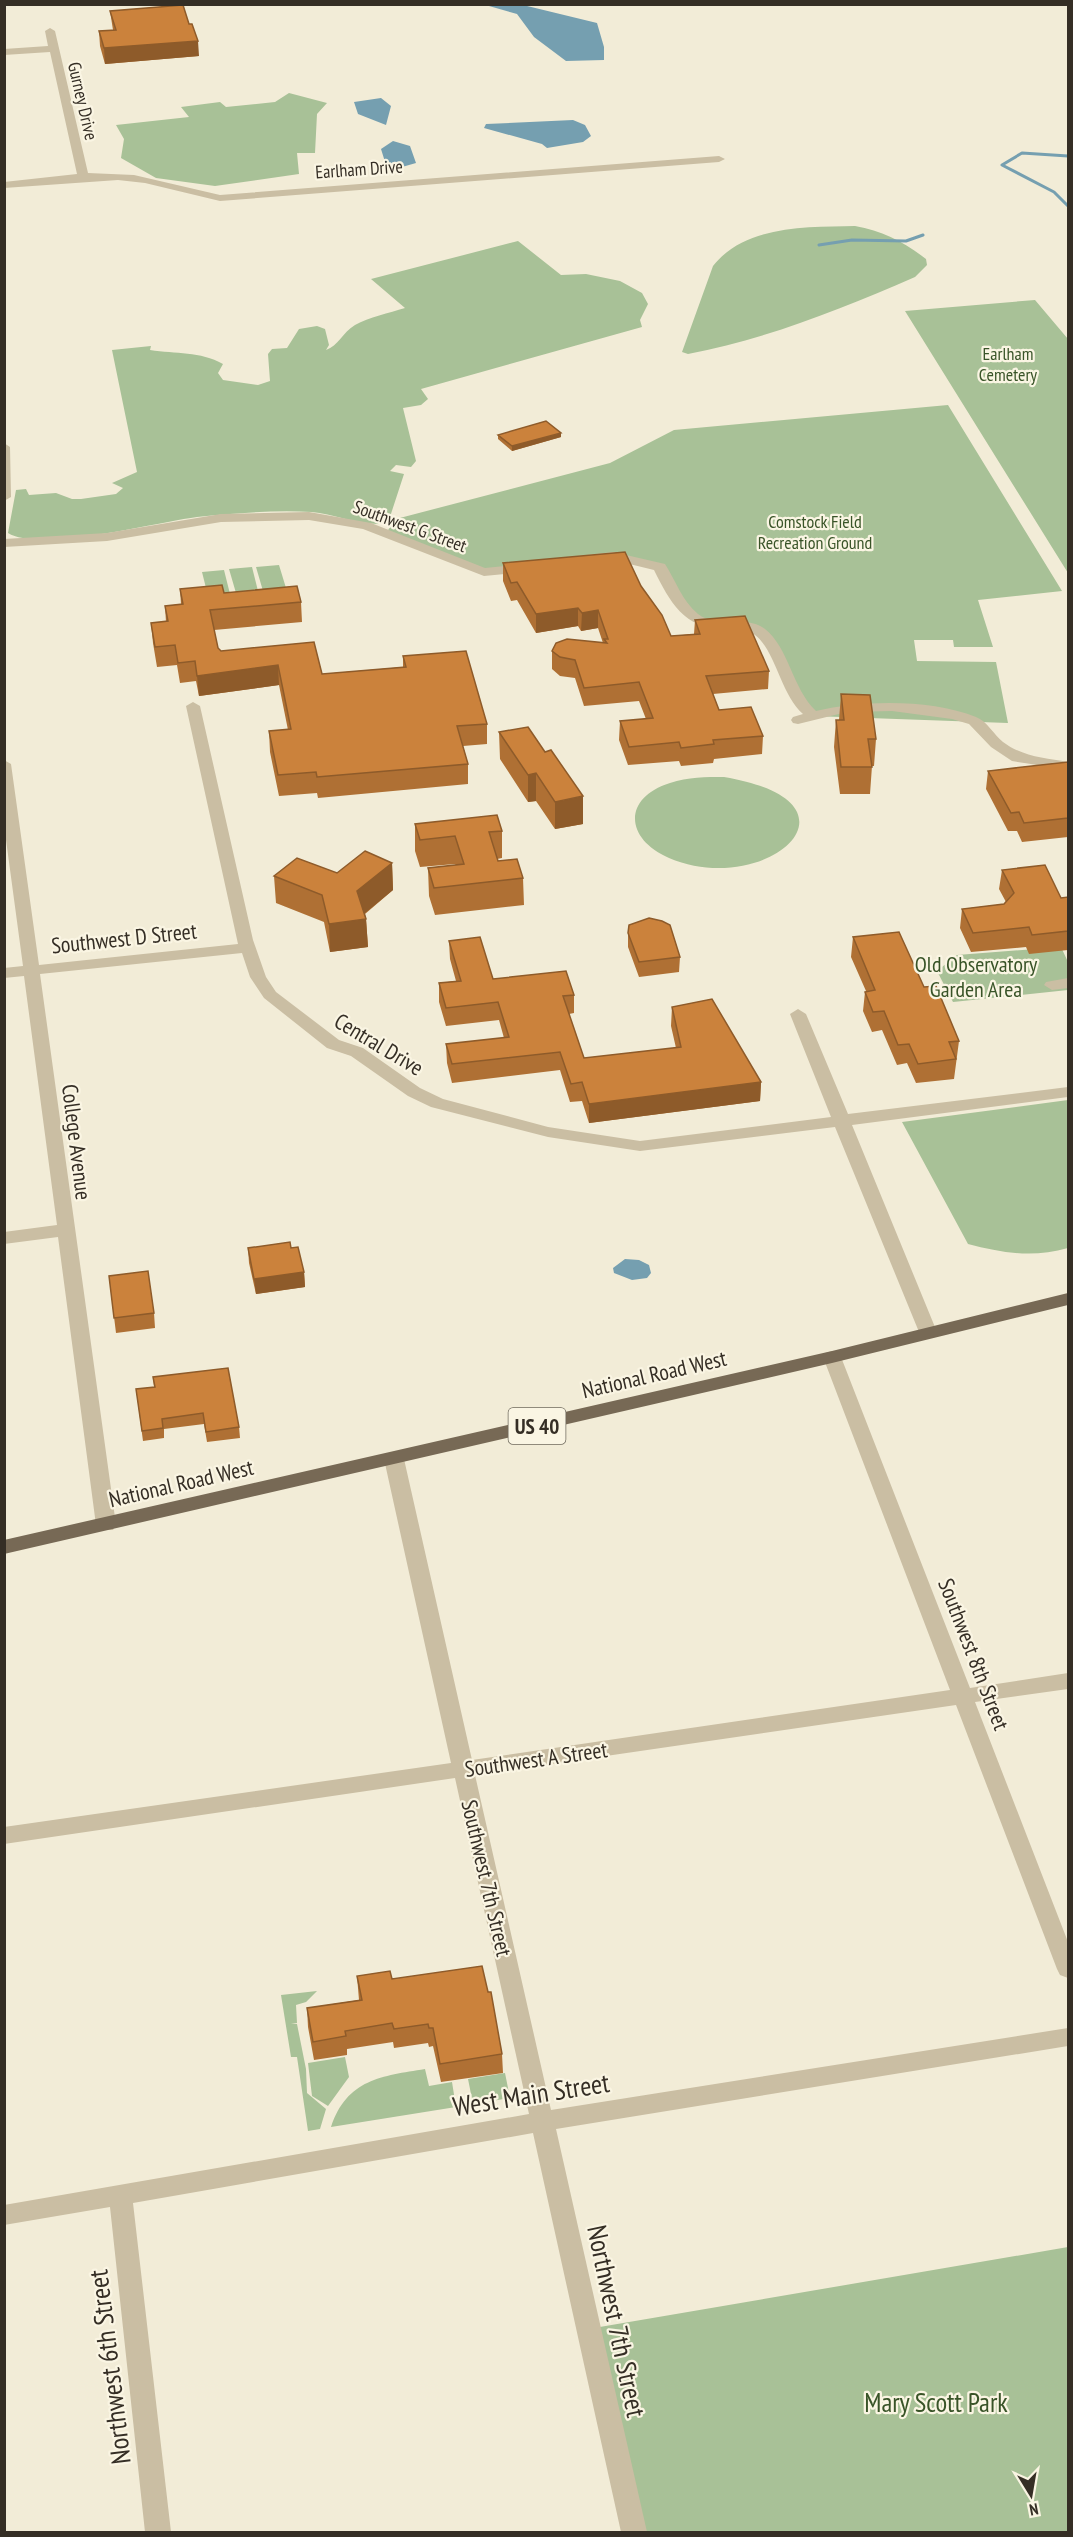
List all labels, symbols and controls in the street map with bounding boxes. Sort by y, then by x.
street label: Gurney Drive [63,60,103,142]
street label: Earlham Drive [315,154,403,184]
park label: Earlham Cemetery [979,342,1037,386]
street label: Southwest G Street [350,495,470,557]
park label: Comstock Field Recreation Ground [758,510,872,554]
street label: Southwest D Street [50,916,198,960]
park label: Old Observatory Garden Area [915,950,1038,1003]
street label: Central Drive [329,1007,429,1081]
street label: College Avenue [56,1083,98,1201]
street label: National Road West [579,1344,729,1404]
road number: US 40 [508,1408,566,1444]
street label: National Road West [106,1453,256,1513]
street label: Southwest 8th Street [932,1574,1016,1734]
street label: Southwest A Street [463,1735,609,1783]
street label: Southwest 7th Street [455,1797,519,1959]
street label: West Main Street [450,2065,612,2123]
street label: Northwest 7th Street [580,2222,654,2421]
street label: Northwest 6th Street [80,2267,138,2466]
park label: Mary Scott Park [864,2385,1008,2419]
north arrow [1001,2465,1061,2525]
text: N [1028,2499,1040,2520]

